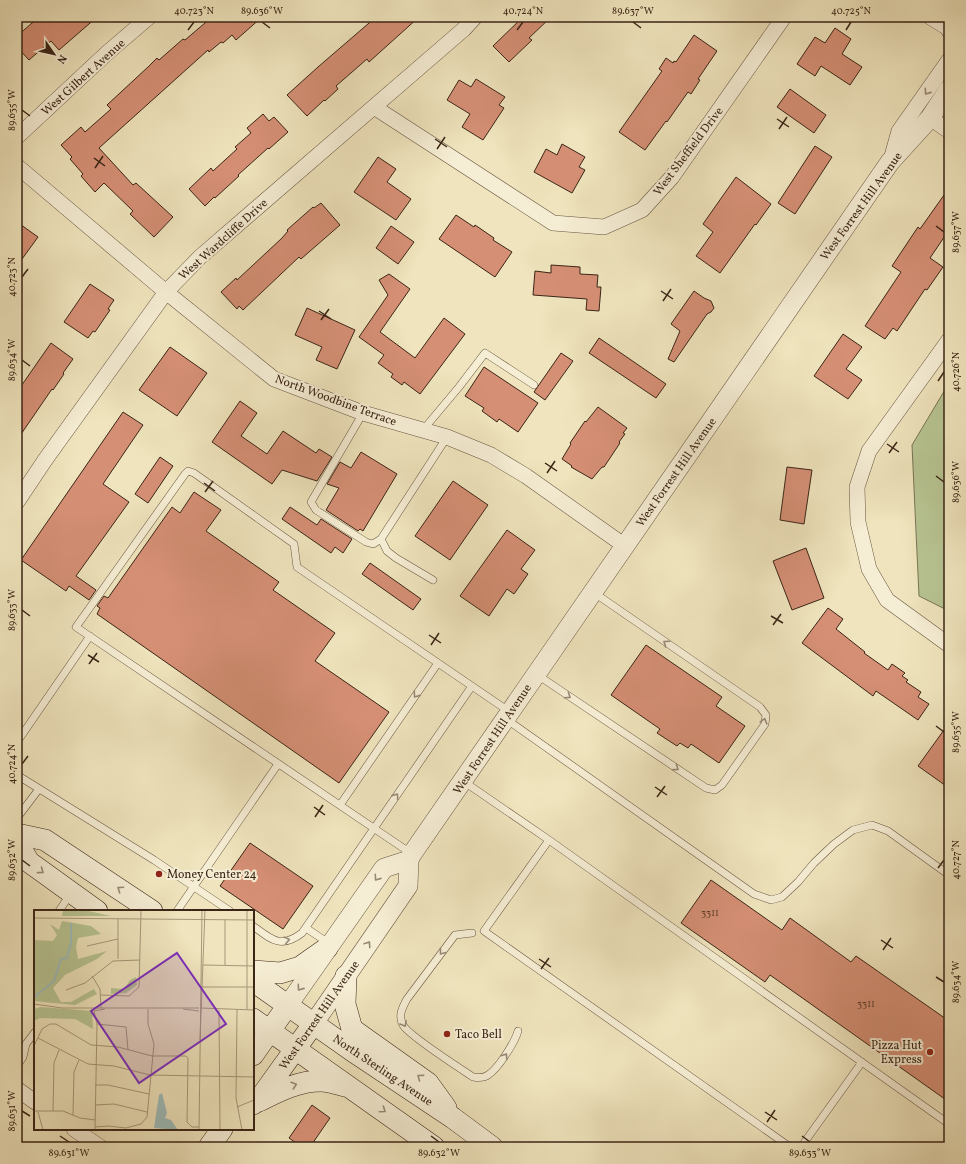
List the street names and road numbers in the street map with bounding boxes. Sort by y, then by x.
street label: West Gilbert Avenue [38,36,129,120]
street label: West Sheffield Drive [650,104,728,199]
street label: West Forrest Hill Avenue [817,149,907,264]
street label: West Wardcliffe Drive [176,195,272,284]
street label: North Woodbine Terrace [273,371,399,431]
street label: West Forrest Hill Avenue [633,414,721,530]
street label: West Forrest Hill Avenue [450,681,536,798]
street label: West Forrest Hill Avenue [276,957,364,1073]
street label: North Sterling Avenue [329,1031,436,1111]

